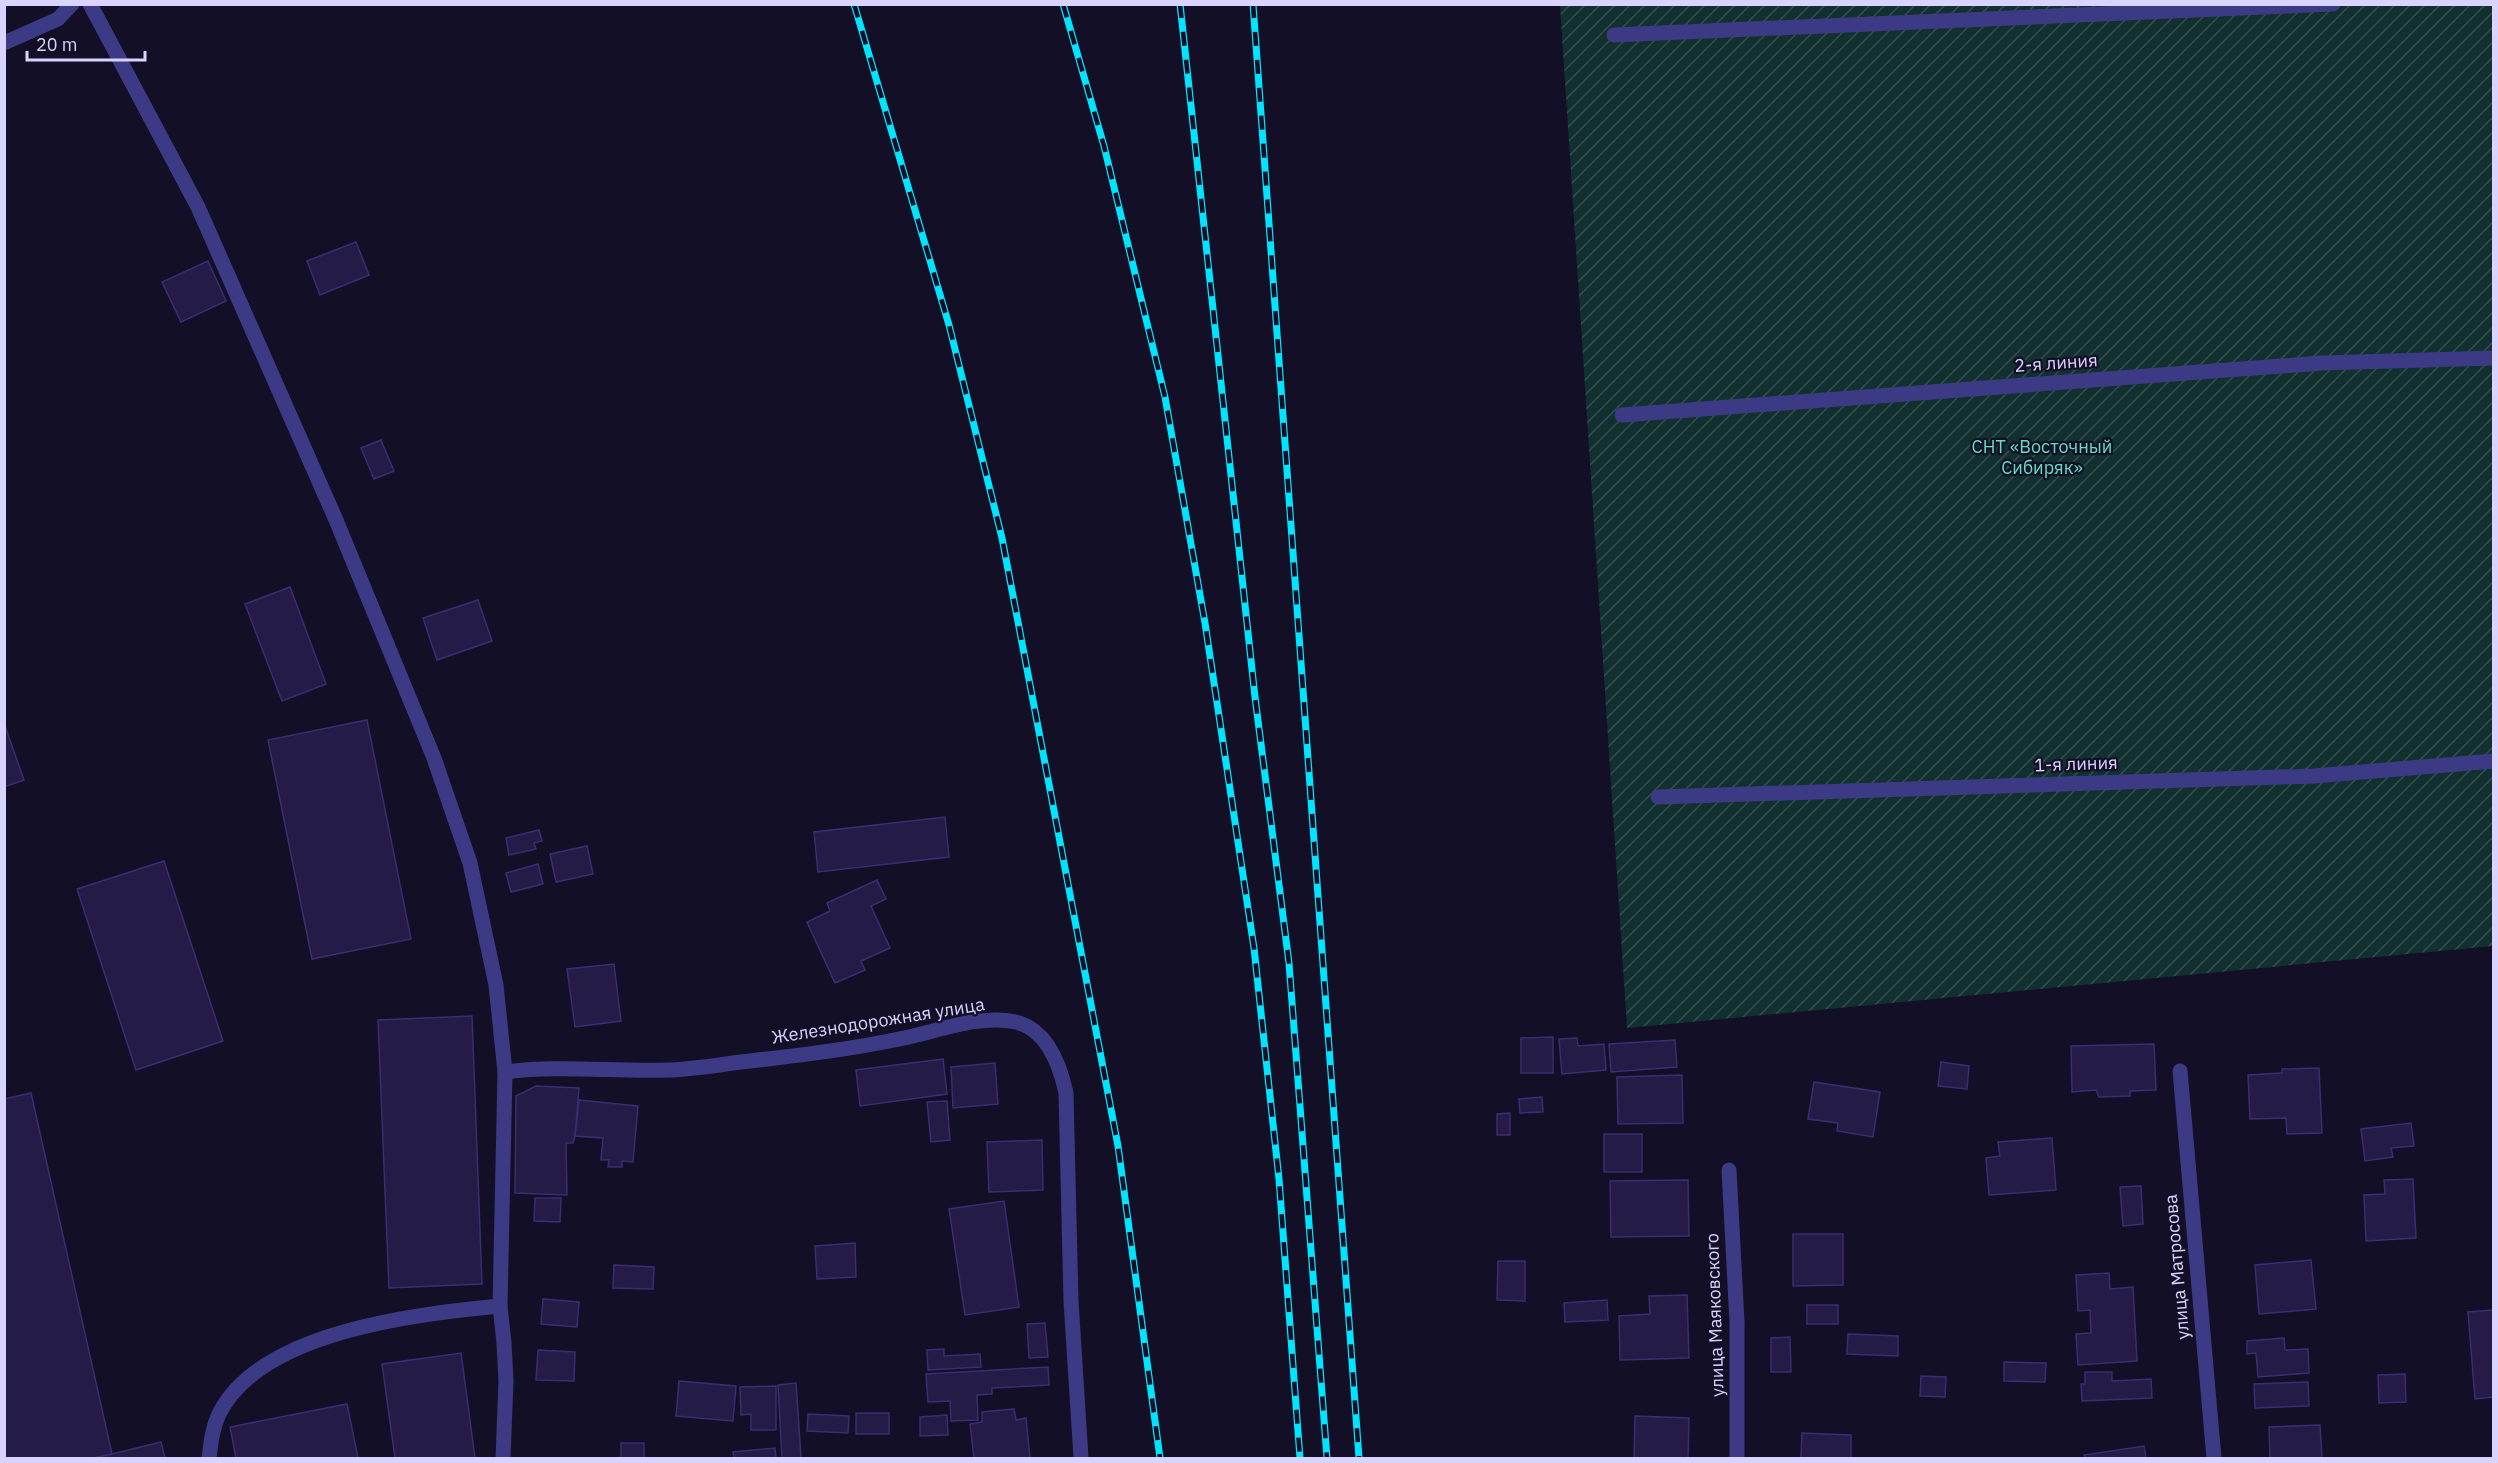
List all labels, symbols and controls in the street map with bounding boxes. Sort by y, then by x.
scale bar [27,24,146,62]
text: 20 m [36,33,78,56]
street label: 2-я линия [2014,348,2098,377]
park label: СНТ «Восточный Сибиряк» [1972,435,2112,479]
street label: 1-я линия [2034,751,2118,776]
street label: Железнодорожная улица [770,992,987,1049]
street label: улица Матросова [2159,1193,2194,1341]
street label: улица Маяковского [1700,1233,1729,1397]

